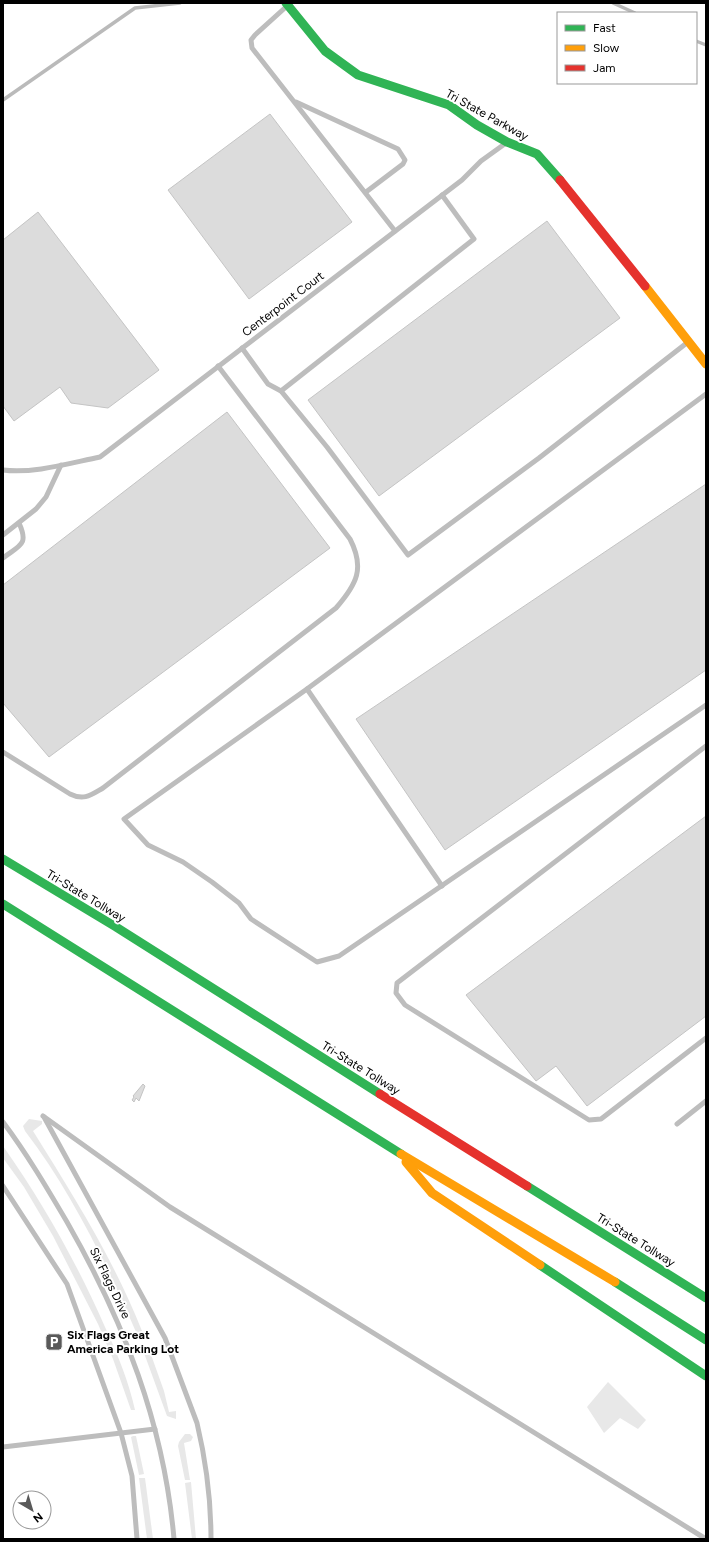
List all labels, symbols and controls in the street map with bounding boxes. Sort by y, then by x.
legend [557,12,697,84]
text: Fast [593,21,616,35]
text: Slow [593,41,620,55]
text: Jam [593,61,616,75]
street label: Tri State Parkway [443,86,531,144]
street label: Centerpoint Court [239,268,327,339]
street label: Tri-State Tollway [44,867,129,925]
street label: Tri-State Tollway [319,1038,403,1098]
street label: Tri-State Tollway [594,1210,678,1270]
street label: Six Flags Drive [87,1245,133,1321]
place label: Six Flags Great America Parking Lot [67,1328,179,1356]
parking icon: Six Flags Great America Parking Lot [44,1332,64,1352]
north arrow [12,1490,52,1530]
text: N [30,1510,45,1525]

